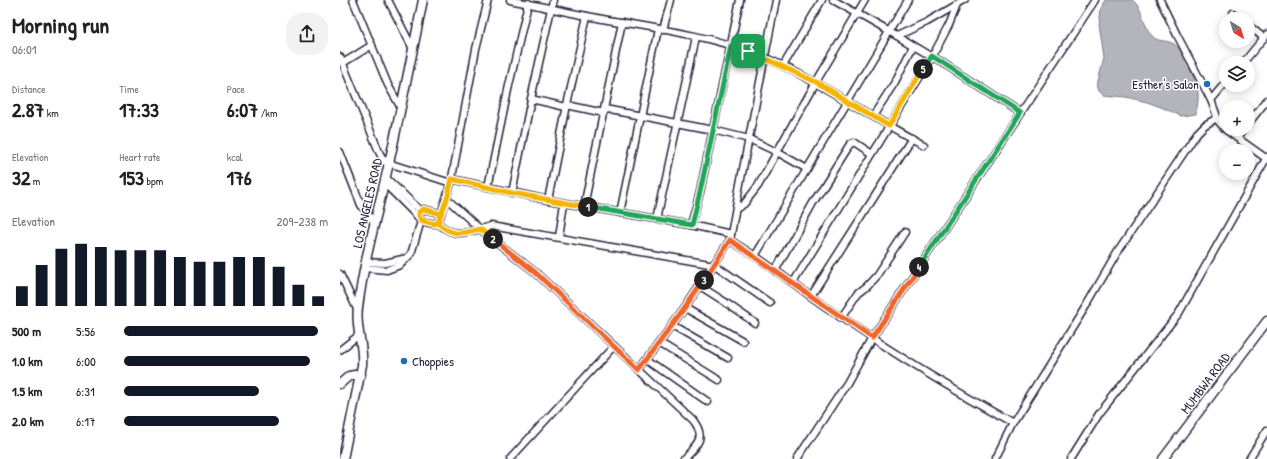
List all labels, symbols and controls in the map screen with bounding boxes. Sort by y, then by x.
text: Morning run [12,10,109,40]
north arrow [1219,12,1255,48]
map controls [1219,12,1255,180]
button: share [286,13,328,55]
pin [731,34,765,68]
text: 06:01 [12,40,37,58]
icon: arrive [737,40,759,62]
button: layers [1219,56,1255,92]
pin: 5 [913,59,933,79]
text: 5 [921,62,925,76]
place label: Esther's Salon [1132,75,1199,93]
marker: Esther's Salon [1202,79,1212,89]
text: Distance [12,82,46,96]
text: Time [119,82,139,96]
text: Pace [227,82,245,96]
text: 2.87 [12,96,44,123]
text: 17:33 [119,96,159,123]
text: 6:07 [227,96,258,123]
button: + [1219,100,1255,136]
text: km [44,106,59,120]
text: /km [258,106,277,120]
button: − [1219,144,1255,180]
text: Elevation [12,150,49,164]
text: Heart rate [119,150,160,164]
text: kcal [227,150,243,164]
street label: LOS ANGELES ROAD [348,156,386,250]
text: 32 [12,164,30,191]
text: 153 [119,164,144,191]
text: 176 [227,164,252,191]
text: m [30,174,40,188]
text: bpm [144,174,163,188]
pin: 1 [578,197,598,217]
text: 1 [586,200,590,214]
text: Elevation [12,212,55,230]
text: 209–238 m [276,212,328,230]
pin: 2 [483,229,503,249]
text: 2 [490,232,496,246]
pin: 4 [909,257,929,277]
text: 4 [917,260,921,274]
pin: 3 [694,270,714,290]
text: 3 [702,273,706,287]
text: 500 m [12,322,41,340]
text: 5:56 [76,322,95,340]
street label: MUMBWA ROAD [1176,348,1234,417]
text: 1.0 km [12,352,43,370]
text: 6:00 [76,352,96,370]
place label: Choppies [412,352,454,370]
marker: Choppies [399,356,409,366]
text: 1.5 km [12,382,42,400]
text: 6:31 [76,382,95,400]
text: 2.0 km [12,412,44,430]
text: 6:17 [76,412,95,430]

